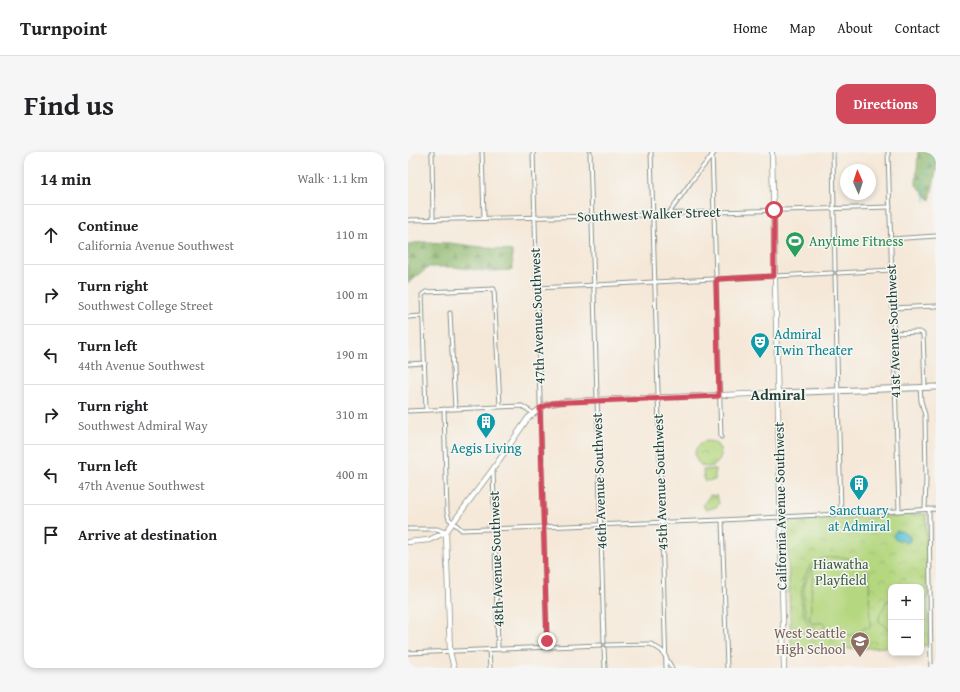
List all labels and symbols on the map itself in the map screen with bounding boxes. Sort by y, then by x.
north arrow [840,164,876,200]
street label: Southwest Walker Street [577,201,721,227]
route start [765,201,783,219]
sports icon: Anytime Fitness [784,230,806,258]
place label: Anytime Fitness [809,231,904,251]
street label: 47th Avenue Southwest [525,247,549,385]
street label: 41st Avenue Southwest [881,264,905,398]
place label: Admiral Twin Theater [774,324,853,360]
theatre icon: Admiral Twin Theater [749,331,771,359]
district label: Admiral [751,384,806,405]
building icon: Aegis Living [475,411,497,439]
street label: 46th Avenue Southwest [587,412,611,550]
street label: 45th Avenue Southwest [648,413,672,551]
street label: California Avenue Southwest [769,422,791,590]
place label: Aegis Living [450,438,522,458]
building icon: Sanctuary at Admiral [848,473,870,501]
street label: 48th Avenue Southwest [484,490,508,628]
place label: Sanctuary at Admiral [828,500,890,536]
park label: Hiawatha Playfield [813,554,869,590]
place label: West Seattle High School [774,623,846,659]
school or university icon: West Seattle High School [849,630,871,658]
route end [538,632,556,650]

